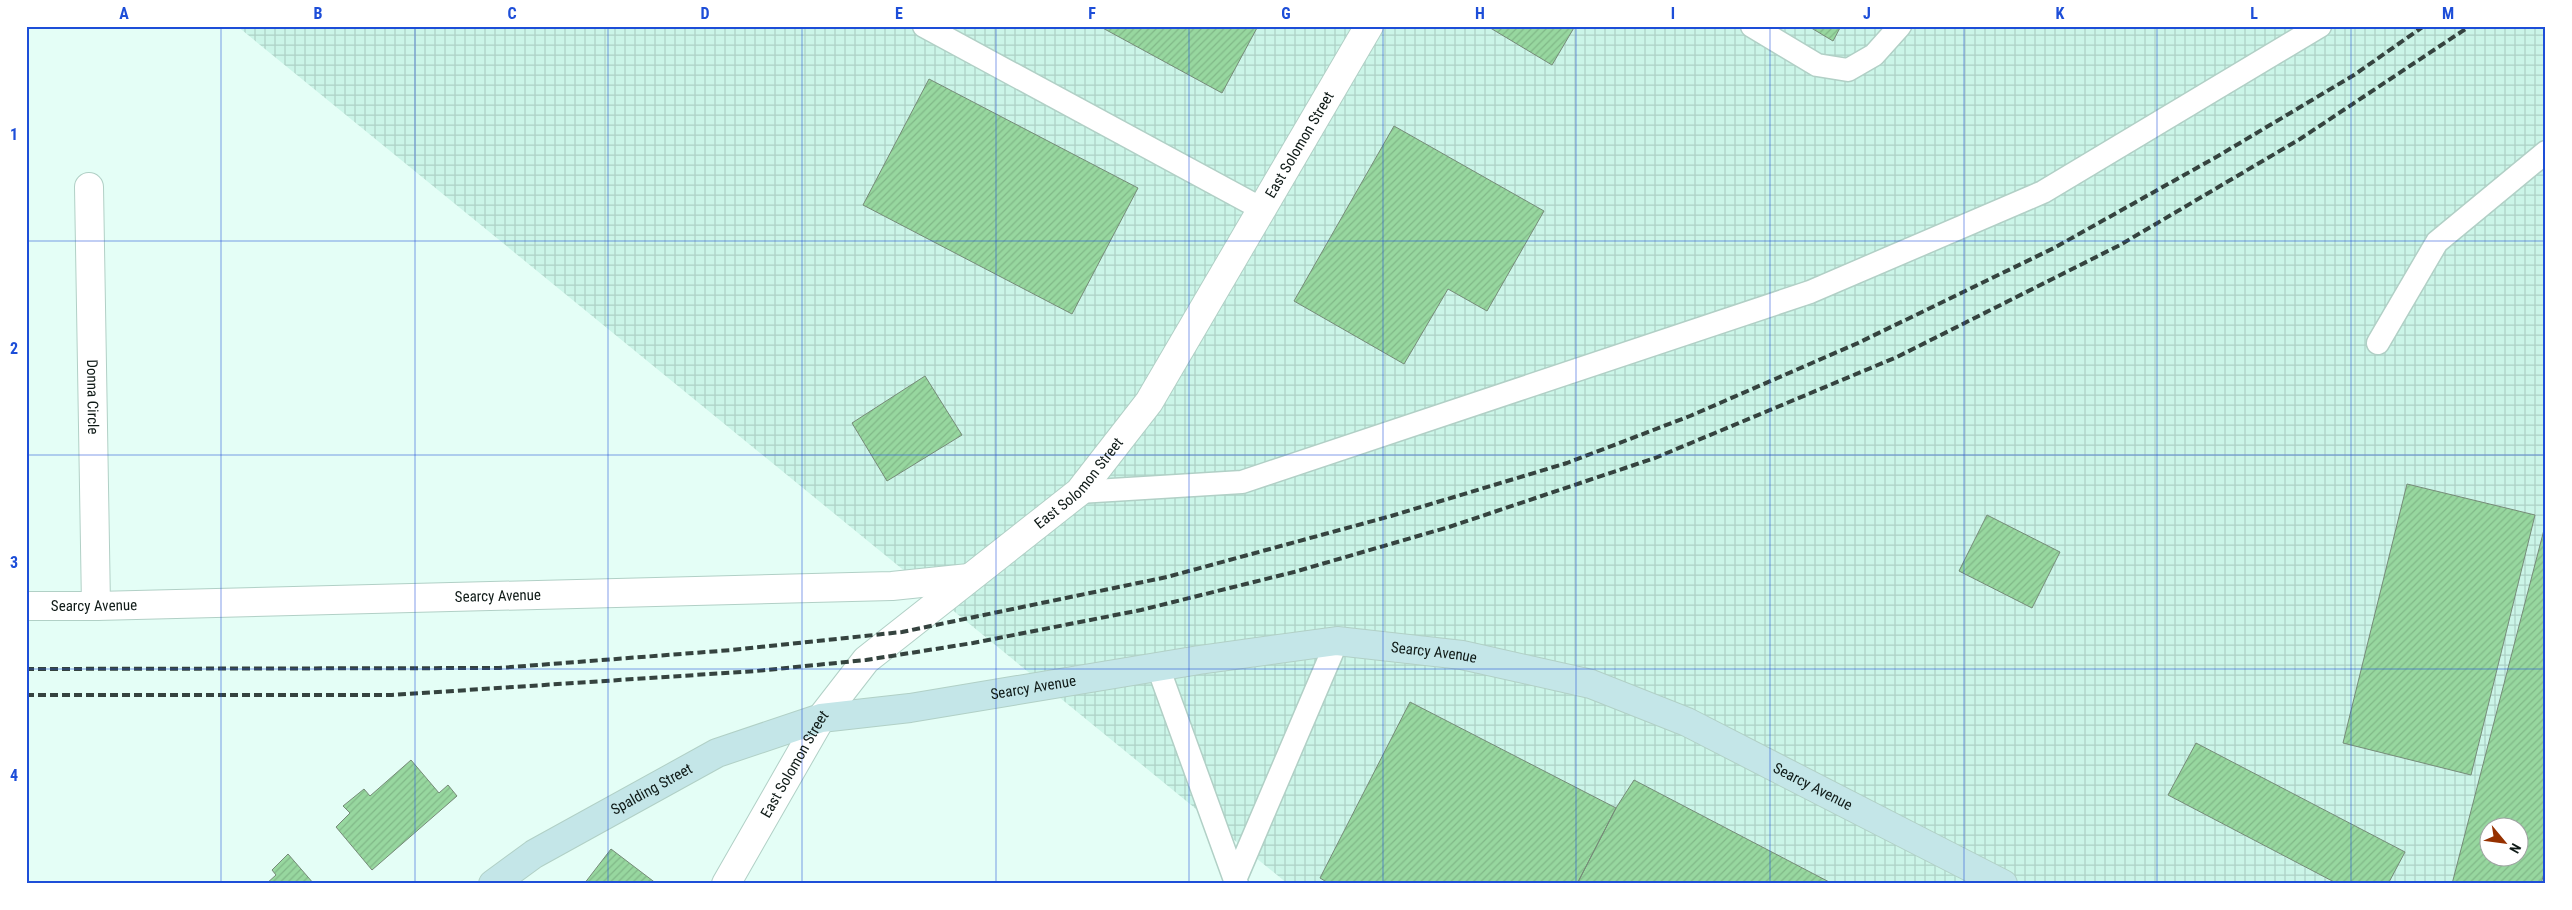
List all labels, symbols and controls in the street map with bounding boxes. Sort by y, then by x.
text: A [119,4,129,23]
text: B [314,4,323,23]
text: C [507,4,517,23]
text: D [700,4,710,23]
text: E [895,4,903,23]
text: F [1088,4,1096,23]
text: G [1281,4,1291,23]
text: H [1475,4,1485,23]
text: I [1671,4,1675,23]
text: J [1863,4,1871,23]
text: K [2056,4,2065,23]
text: L [2250,4,2258,23]
text: M [2442,4,2454,23]
street label: East Solomon Street [1261,88,1338,201]
text: 1 [10,125,18,144]
text: 2 [10,339,18,358]
street label: Donna Circle [83,359,102,435]
street label: East Solomon Street [1031,434,1127,533]
text: 3 [10,553,18,572]
street label: Searcy Avenue [455,586,541,606]
street label: Searcy Avenue [51,596,137,615]
street label: Searcy Avenue [1390,638,1479,667]
street label: Searcy Avenue [989,672,1077,703]
street label: East Solomon Street [757,707,832,821]
street label: Searcy Avenue [1770,759,1855,814]
street label: Spalding Street [608,760,695,819]
text: 4 [10,766,18,785]
north arrow [2480,818,2530,868]
text: N [2506,841,2524,856]

